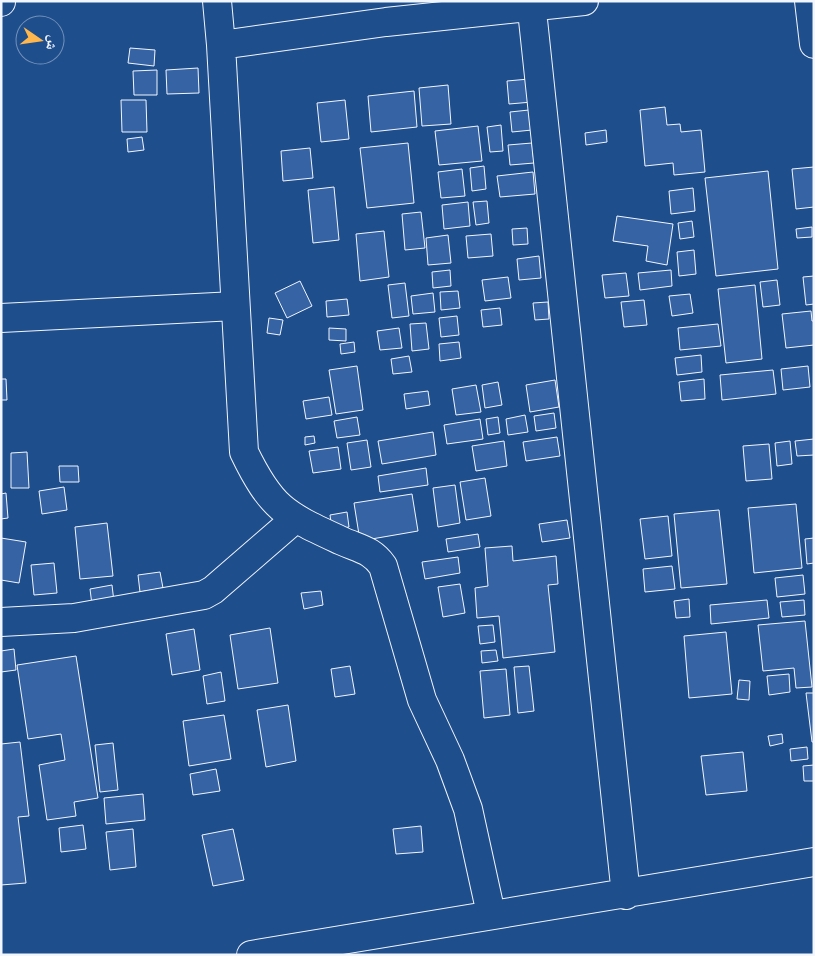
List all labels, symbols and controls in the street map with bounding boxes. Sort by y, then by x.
north arrow [15,15,65,65]
text: ش [42,34,63,52]

